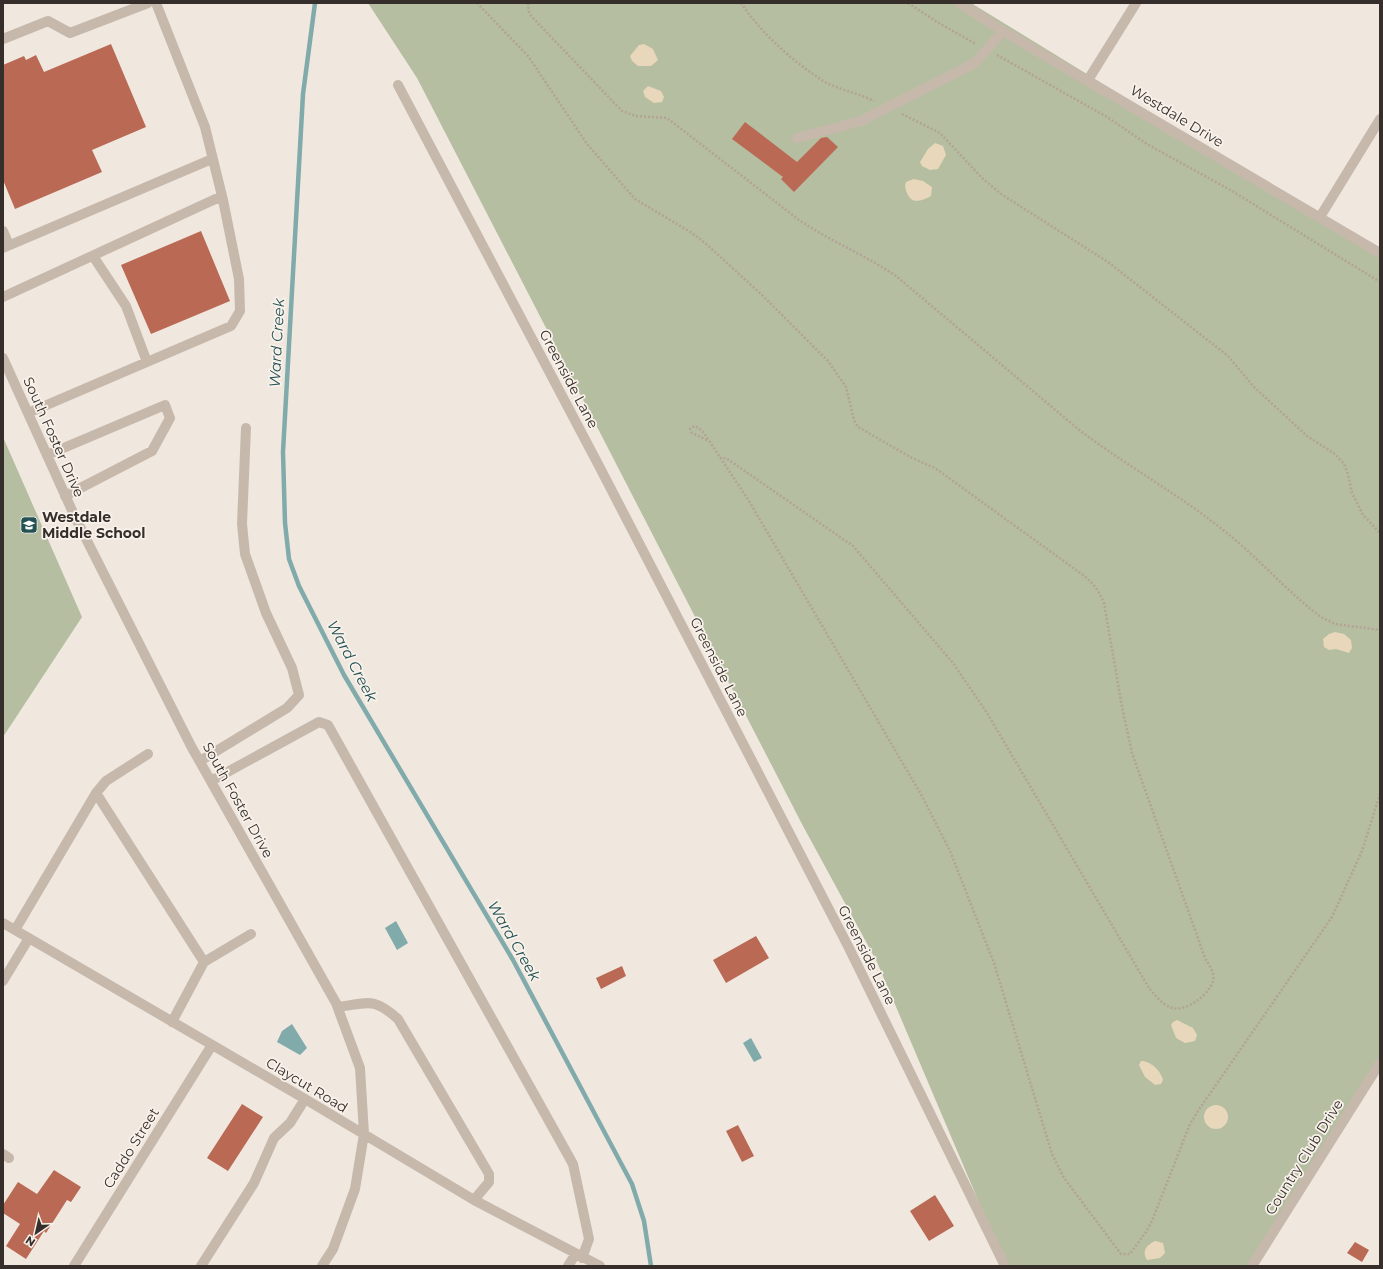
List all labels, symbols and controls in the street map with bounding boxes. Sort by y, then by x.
street label: Westdale Drive [1127,81,1227,151]
water label: Ward Creek [265,297,288,388]
street label: Greenside Lane [535,327,603,431]
street label: South Foster Drive [19,374,89,500]
place label: Westdale Middle School [42,508,145,542]
school or university icon: Westdale Middle School [19,515,39,535]
street label: Greenside Lane [686,614,752,720]
water label: Ward Creek [323,617,382,706]
street label: South Foster Drive [199,739,277,861]
water label: Ward Creek [484,897,546,985]
street label: Greenside Lane [834,902,900,1008]
street label: Claycut Road [263,1054,351,1116]
street label: Country Club Drive [1261,1096,1347,1218]
street label: Caddo Street [99,1104,163,1192]
north arrow [16,1213,56,1253]
text: N [23,1233,38,1250]

